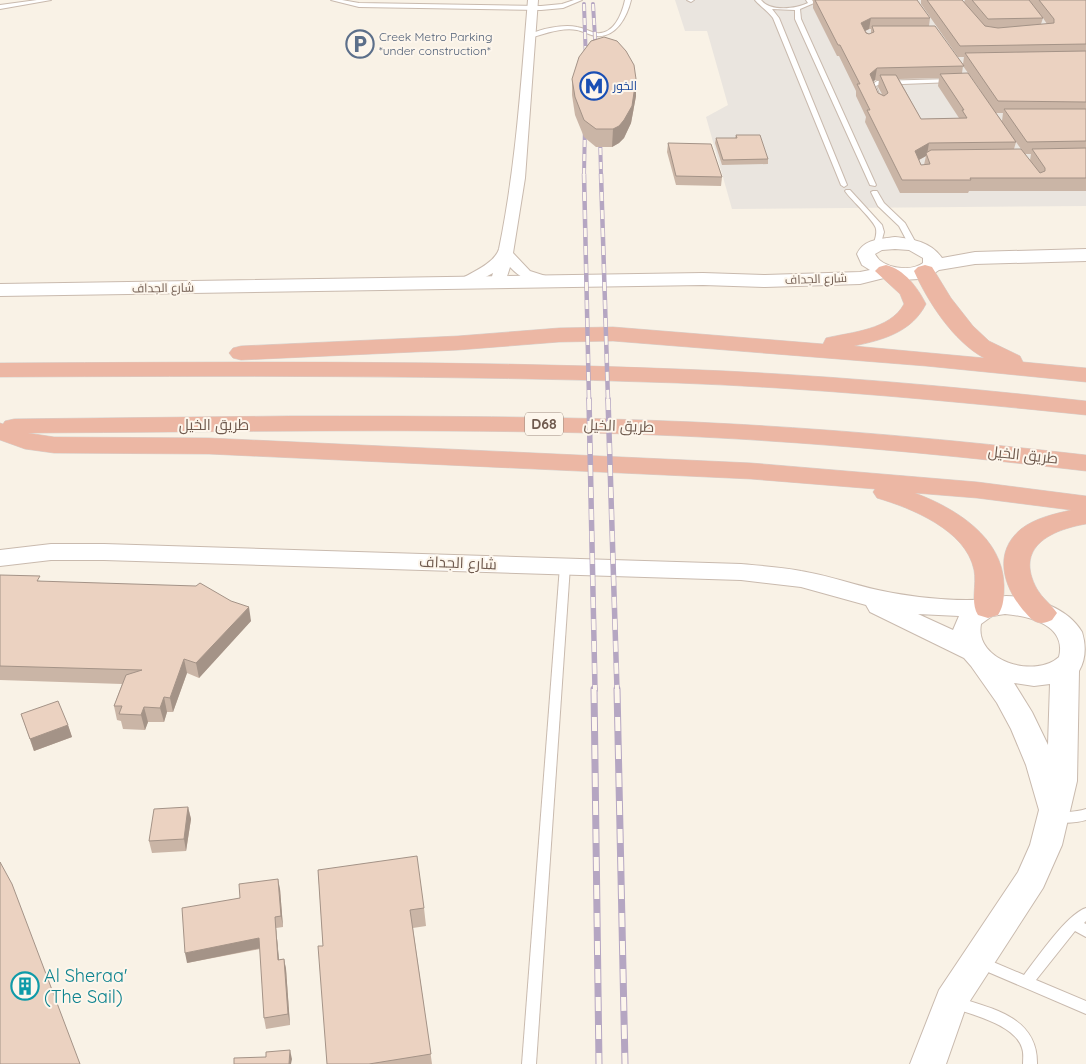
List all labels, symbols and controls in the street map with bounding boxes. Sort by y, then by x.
parking icon: Creek Metro Parking *under construction* [345,29,375,59]
place label: Creek Metro Parking *under construction* [379,29,493,58]
metro station icon: الخور [579,71,609,101]
place label: الخور [612,78,637,93]
street label: شارع الجداف [785,270,847,288]
street label: شارع الجداف [132,279,194,297]
road number: D68 [525,412,563,436]
street label: طريق الخيل [179,415,249,435]
street label: طريق الخيل [583,415,655,437]
street label: طريق الخيل [987,441,1059,469]
street label: شارع الجداف [419,552,497,575]
place label: Al Sheraa' (The Sail) [44,964,127,1008]
building icon: Al Sheraa' (The Sail) [10,971,40,1001]

